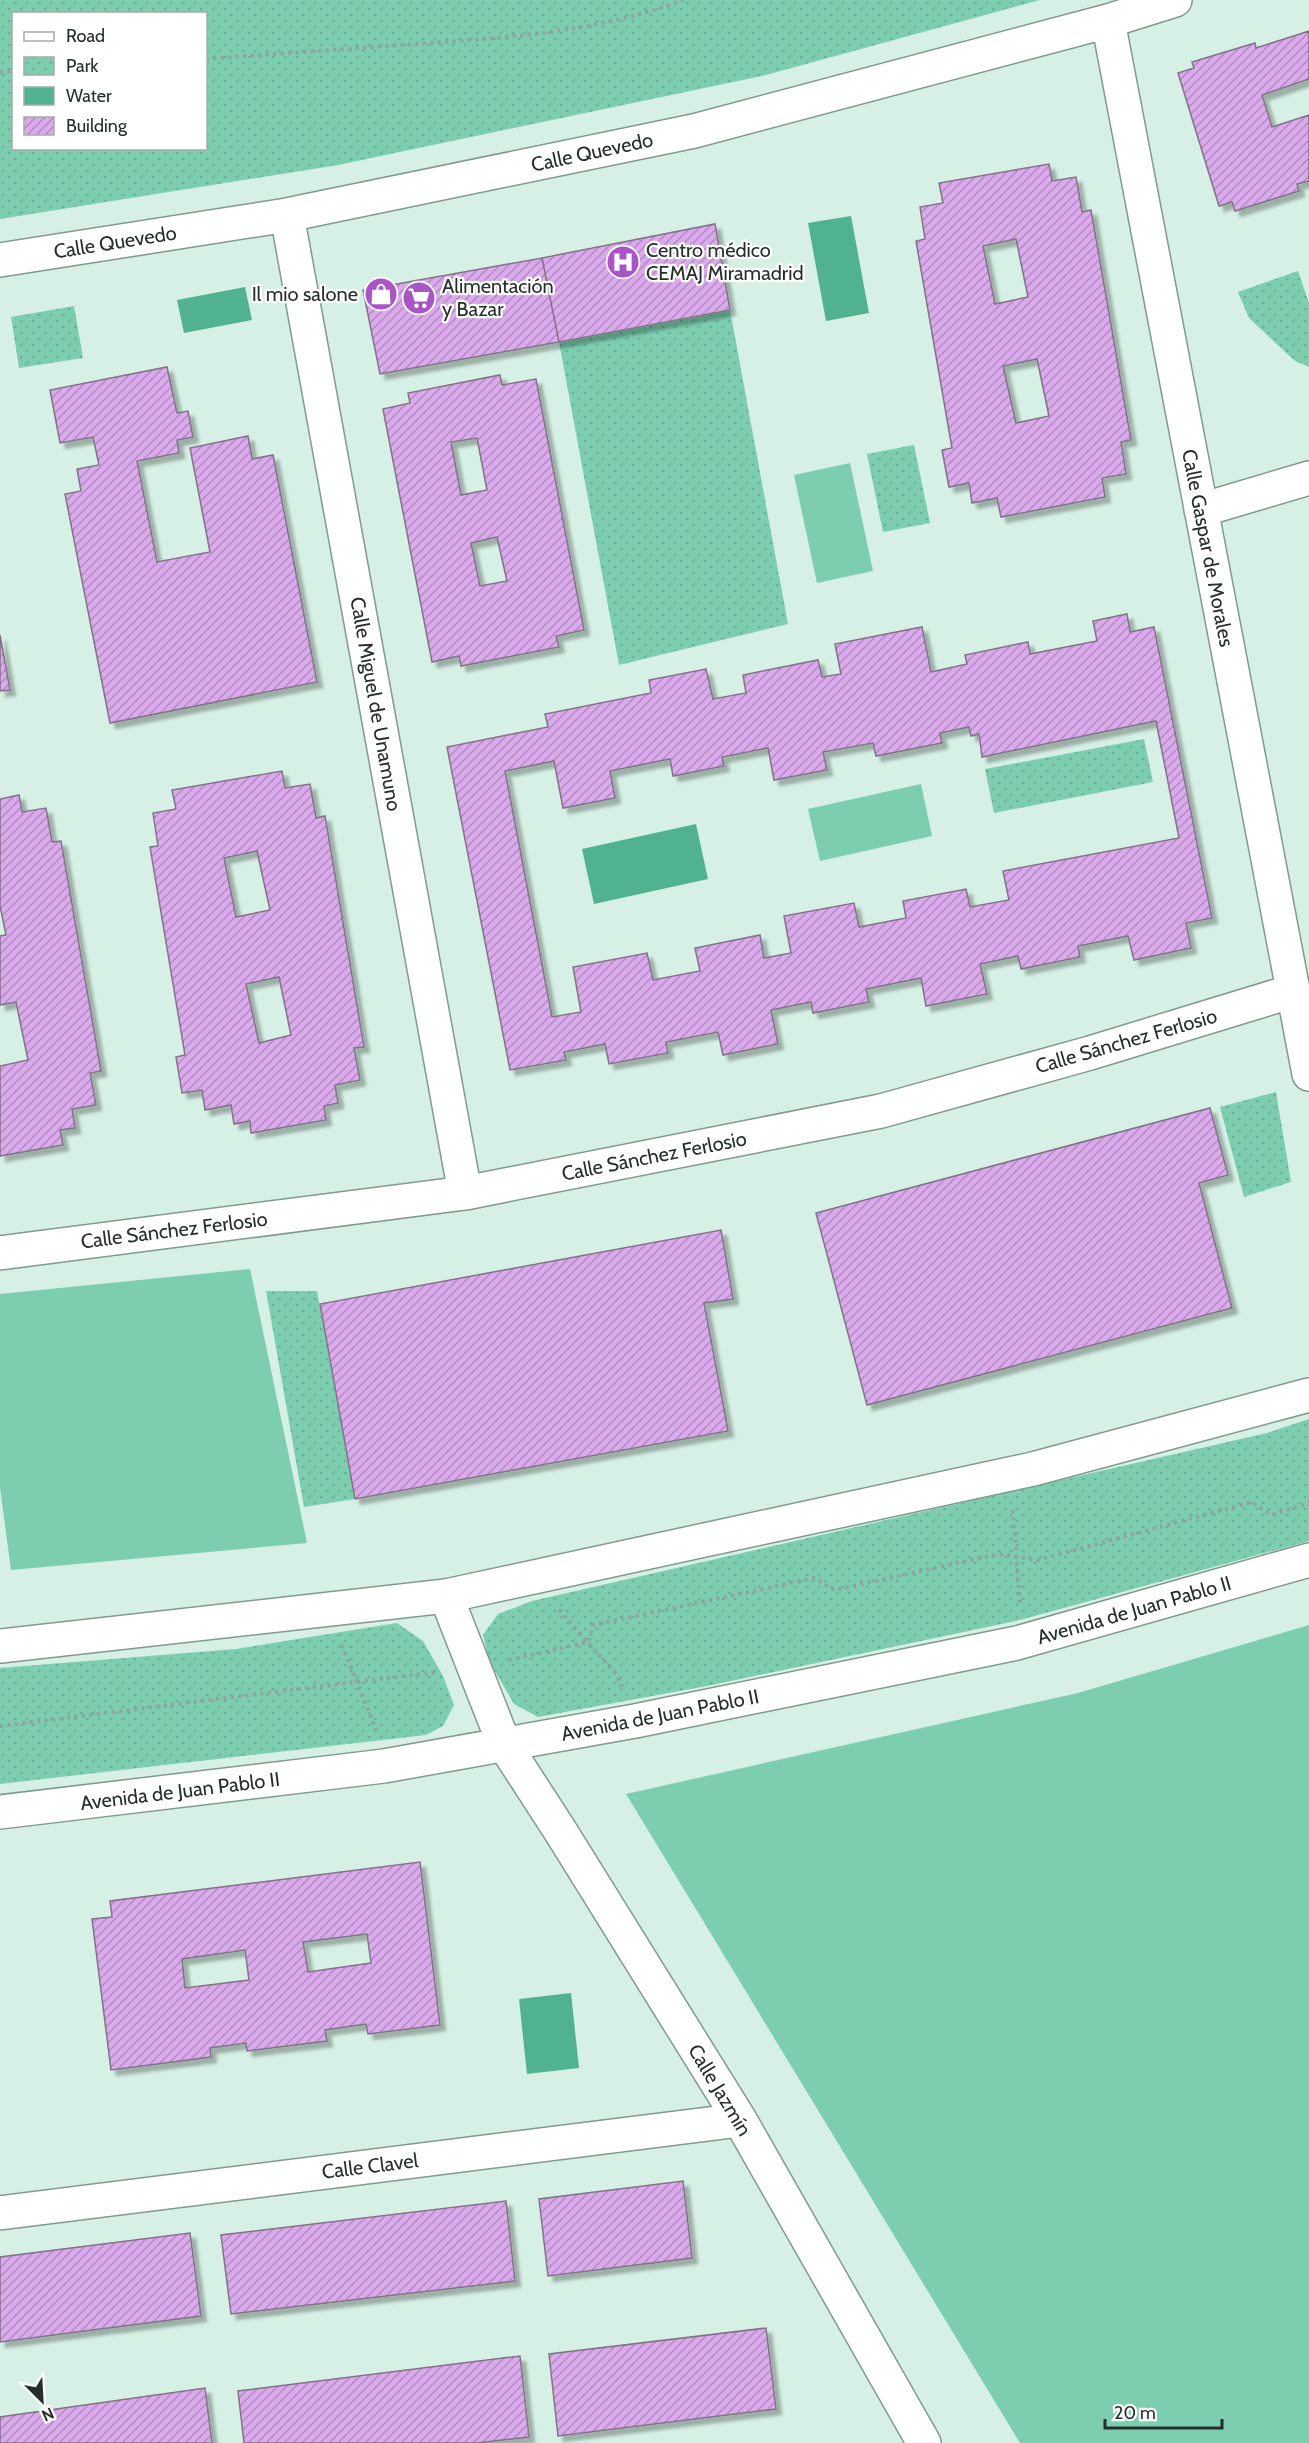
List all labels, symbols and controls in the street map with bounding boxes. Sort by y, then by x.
legend [12,12,207,150]
text: Road [66,25,105,47]
text: Park [66,55,99,77]
text: Water [66,85,112,107]
text: Building [66,115,128,137]
street label: Calle Quevedo [529,127,655,177]
street label: Calle Quevedo [52,220,178,264]
place label: Centro médico CEMAJ Miramadrid [646,238,804,285]
hospital icon: Centro médico CEMAJ Miramadrid [605,244,641,280]
place label: Alimentación y Bazar [442,274,554,321]
shop icon: Il mio salone [363,276,399,312]
supermarket icon: Alimentación y Bazar [401,280,437,316]
place label: Il mio salone [252,282,358,306]
street label: Calle Gaspar de Morales [1177,447,1239,649]
street label: Calle Miguel de Unamuno [345,595,407,813]
street label: Calle Sánchez Ferlosio [1032,1004,1220,1078]
street label: Calle Sánchez Ferlosio [560,1126,748,1186]
street label: Calle Sánchez Ferlosio [79,1207,269,1253]
street label: Avenida de Juan Pablo II [1034,1571,1234,1649]
street label: Avenida de Juan Pablo II [559,1684,761,1746]
street label: Avenida de Juan Pablo II [79,1767,281,1815]
street label: Calle Jazmín [683,2040,757,2140]
street label: Calle Clavel [320,2148,420,2184]
north arrow [12,2371,72,2431]
scale bar [1105,2392,1222,2430]
text: 20 m [1114,2402,1156,2424]
text: N [39,2403,57,2425]

